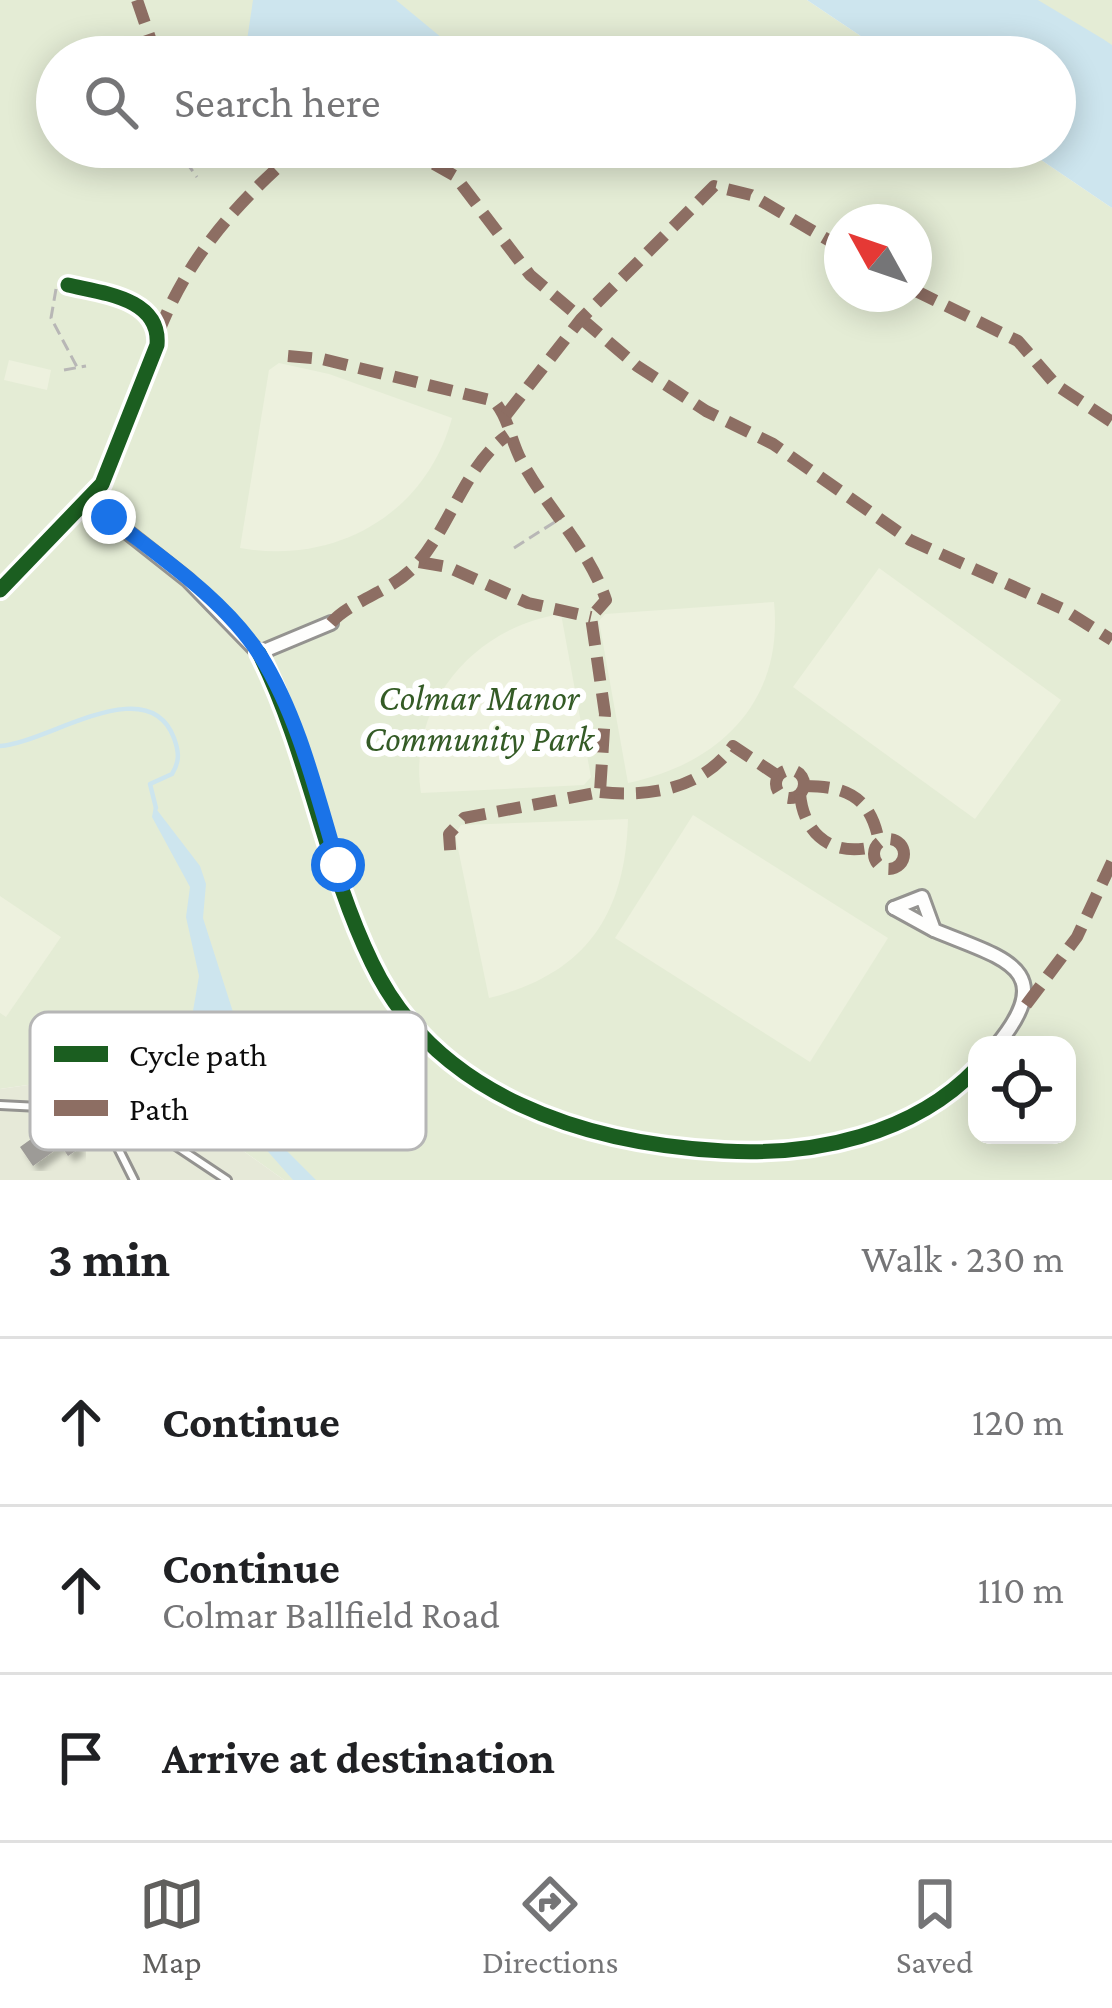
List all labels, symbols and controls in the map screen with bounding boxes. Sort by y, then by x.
search box [36,36,1076,168]
icon: search [78,69,144,135]
text: Search here [174,77,381,127]
north arrow [824,204,932,312]
route end [82,490,136,544]
park label: Colmar Manor Community Park [364,678,595,759]
route start [311,838,365,892]
legend [30,1012,426,1150]
text: Cycle path [129,1036,267,1073]
map controls [968,1036,1076,1144]
button: locate [968,1036,1076,1144]
text: Path [129,1090,189,1127]
text: 3 min [48,1230,170,1287]
text: Walk · 230 m [861,1237,1064,1280]
icon: ahead [48,1389,114,1455]
text: Continue [162,1397,340,1447]
text: 120 m [972,1400,1064,1443]
text: Continue [162,1543,340,1593]
icon: ahead [48,1557,114,1623]
text: 110 m [977,1568,1064,1611]
text: Colmar Ballfield Road [162,1593,500,1636]
icon: arrive [48,1725,114,1791]
text: Arrive at destination [162,1733,555,1783]
tab: Map [139,1871,205,1980]
tab: Directions [482,1871,619,1980]
tab: Saved [896,1871,973,1980]

